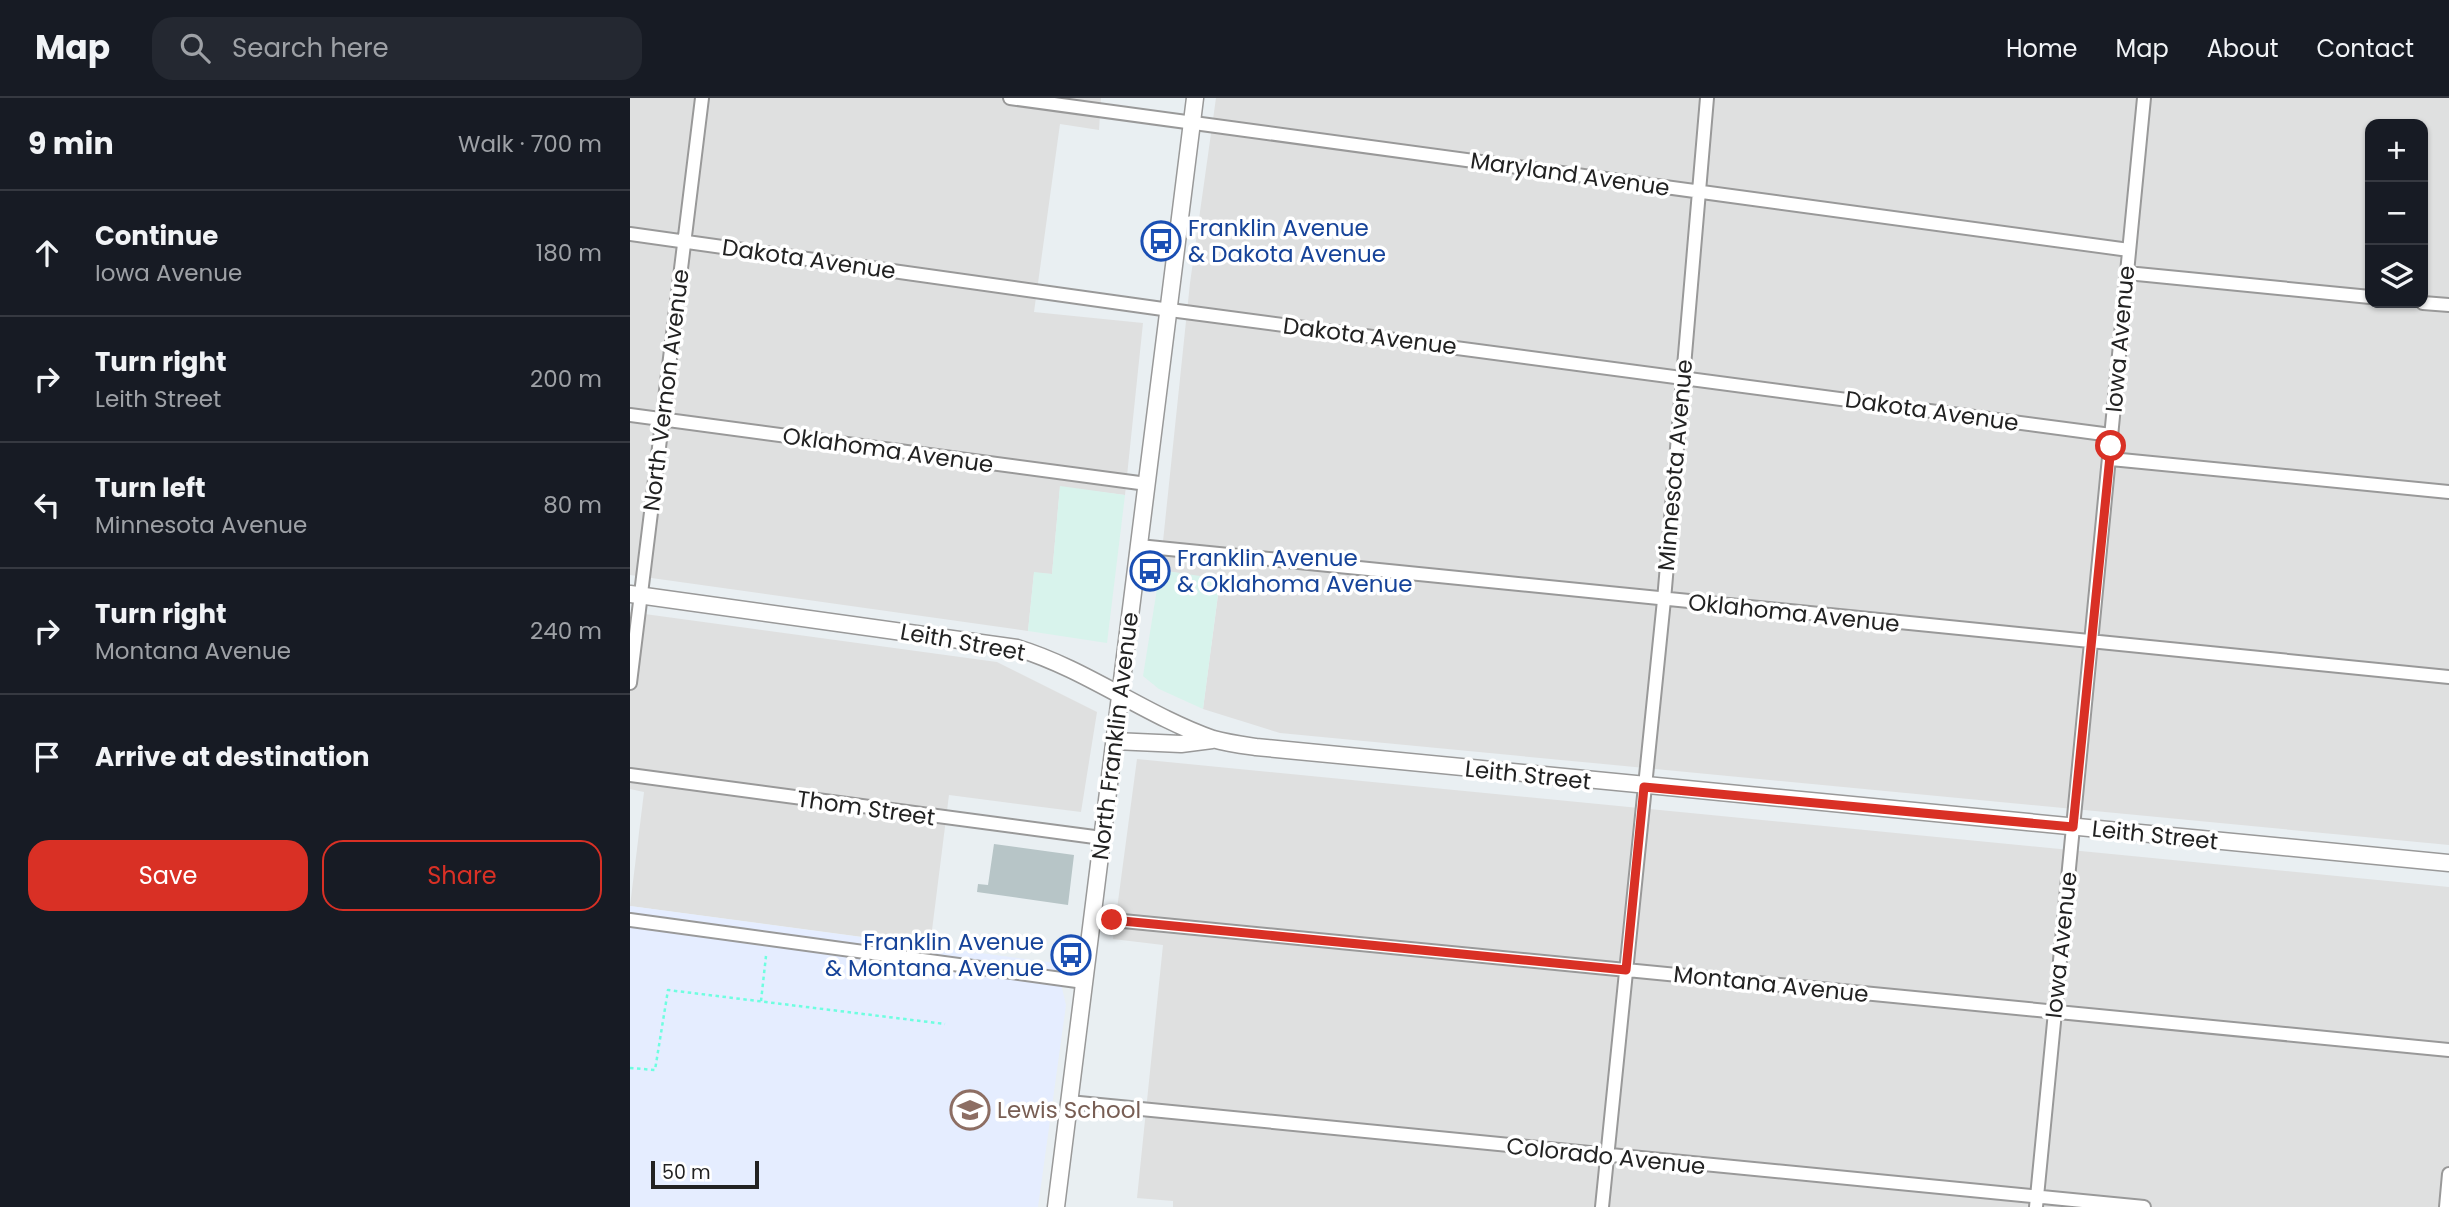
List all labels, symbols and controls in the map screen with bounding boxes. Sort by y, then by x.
search box [152,17,642,80]
text: Map [35,24,110,71]
icon: search [176,29,214,67]
text: Search here [232,30,389,66]
text: Home [2006,32,2078,65]
text: Map [2116,32,2169,65]
text: About [2207,32,2278,65]
text: Contact [2316,32,2414,65]
map controls [2365,119,2428,308]
button: + [2365,119,2428,182]
text: 9 min [28,122,114,165]
text: Walk · 700 m [458,128,602,160]
street label: Maryland Avenue [1468,144,1672,204]
button: − [2365,182,2428,245]
place label: Franklin Avenue & Dakota Avenue [1188,212,1386,270]
text: Continue [95,218,218,254]
bus stop icon: Franklin Avenue & Dakota Avenue [1140,220,1182,262]
street label: Dakota Avenue [720,231,898,287]
icon: ahead [28,234,66,272]
text: 180 m [536,237,602,269]
button: layers [2365,245,2428,308]
text: Iowa Avenue [95,257,242,289]
street label: Iowa Avenue [2098,264,2142,414]
street label: North Vernon Avenue [635,267,697,513]
street label: Dakota Avenue [1281,309,1459,363]
text: Turn right [95,344,227,380]
street label: Minnesota Avenue [1650,358,1700,572]
icon: right [28,360,66,398]
text: 200 m [530,363,602,395]
text: Leith Street [95,383,221,415]
street label: Dakota Avenue [1843,383,2021,439]
street label: Oklahoma Avenue [781,419,995,481]
route start [2095,430,2126,461]
text: Turn left [95,470,206,506]
icon: left [28,486,66,524]
text: 80 m [543,489,602,521]
text: Minnesota Avenue [95,509,307,541]
place label: Franklin Avenue & Oklahoma Avenue [1177,542,1412,600]
bus stop icon: Franklin Avenue & Oklahoma Avenue [1129,550,1171,592]
street label: Oklahoma Avenue [1687,586,1901,640]
text: Turn right [95,596,227,632]
street label: North Franklin Avenue [1084,610,1146,862]
icon: right [28,612,66,650]
text: 240 m [530,615,602,647]
street label: Leith Street [898,615,1028,669]
text: Montana Avenue [95,635,291,667]
icon: arrive [28,738,66,776]
text: Arrive at destination [95,739,370,775]
street label: Leith Street [1463,752,1593,798]
street label: Thom Street [795,782,937,834]
street label: Leith Street [2090,812,2220,858]
button: Save [28,840,308,911]
button: Share [322,840,602,911]
street label: Iowa Avenue [2037,870,2085,1020]
route end [1096,904,1127,935]
place label: Franklin Avenue & Montana Avenue [825,926,1044,984]
bus stop icon: Franklin Avenue & Montana Avenue [1050,934,1092,976]
street label: Montana Avenue [1672,958,1870,1010]
school or university icon: Lewis School [949,1089,991,1131]
place label: Lewis School [997,1094,1141,1126]
street label: Colorado Avenue [1505,1130,1707,1182]
scale bar [651,1158,760,1190]
text: 50 m [662,1159,711,1186]

